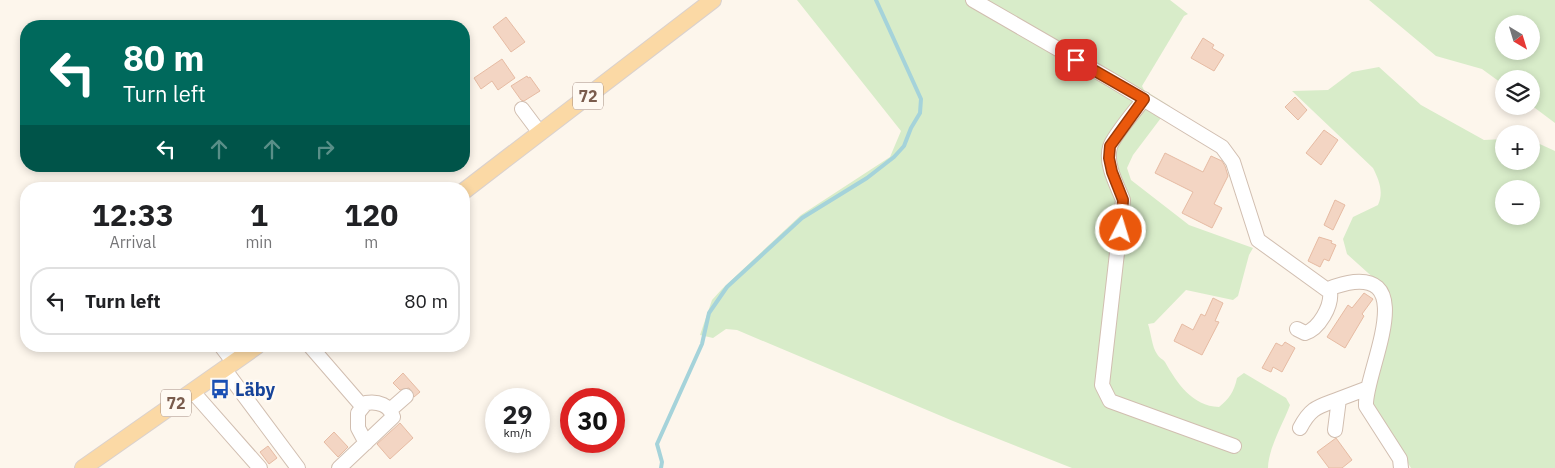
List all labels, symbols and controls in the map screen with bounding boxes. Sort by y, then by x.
north arrow [1495,15,1540,60]
map controls [1495,15,1540,225]
text: 80 m [123,35,205,81]
pin [1055,39,1097,81]
icon: left [40,40,105,105]
icon: arrive [1062,46,1090,74]
button: layers [1495,70,1540,115]
text: Turn left [123,79,206,108]
road number: 72 [573,82,603,110]
button: + [1495,125,1540,170]
icon: left [152,135,180,163]
icon: ahead [205,135,233,163]
icon: ahead [258,135,286,163]
icon: right [311,135,339,163]
button: − [1495,180,1540,225]
text: 12:33 [92,195,174,234]
text: 1 [250,195,268,234]
text: 120 [344,195,398,234]
position arrow [1094,203,1146,255]
text: Arrival [109,232,156,252]
text: min [245,232,272,252]
text: m [364,232,378,252]
icon: left [42,287,70,315]
text: Turn left [85,289,161,313]
text: 80 m [404,289,448,313]
bus stop icon: Läby [209,378,231,400]
place label: Läby [235,378,276,401]
speed limit sign: 30 [560,388,625,453]
road number: 72 [161,389,191,416]
text: 29 [502,398,533,431]
text: km/h [503,425,532,440]

